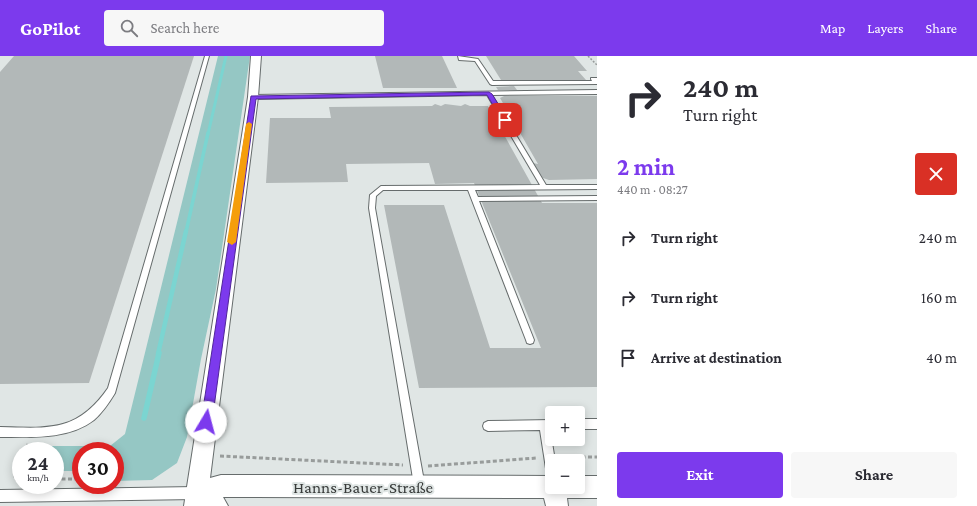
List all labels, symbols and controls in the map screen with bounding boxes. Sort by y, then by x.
search box [104,10,384,46]
icon: search [118,17,140,39]
text: GoPilot [20,18,80,39]
text: Search here [150,20,219,36]
text: Map [820,20,845,36]
text: Layers [867,20,904,36]
text: Share [926,20,957,36]
icon: right [617,72,669,124]
text: 240 m [683,72,758,103]
pin [488,103,522,137]
text: Turn right [683,105,757,125]
icon: arrive [494,109,516,131]
text: 2 min [617,153,675,180]
button: close [915,153,957,195]
text: 440 m · 08:27 [617,182,688,197]
icon: right [617,227,639,249]
text: Turn right [651,230,718,246]
text: 240 m [919,230,957,246]
icon: right [617,287,639,309]
text: Turn right [651,290,718,306]
text: 160 m [921,290,957,306]
icon: arrive [617,347,639,369]
text: Arrive at destination [651,350,782,366]
text: 40 m [926,350,957,366]
position arrow [185,401,227,443]
map controls [545,406,585,494]
button: + [545,406,585,446]
speed limit sign: 30 [72,442,124,494]
text: 24 [28,452,48,474]
button: Exit [617,452,783,498]
button: Share [791,452,957,498]
button: − [545,454,585,494]
text: km/h [27,472,49,483]
street label: Hanns-Bauer-Straße [293,478,433,497]

